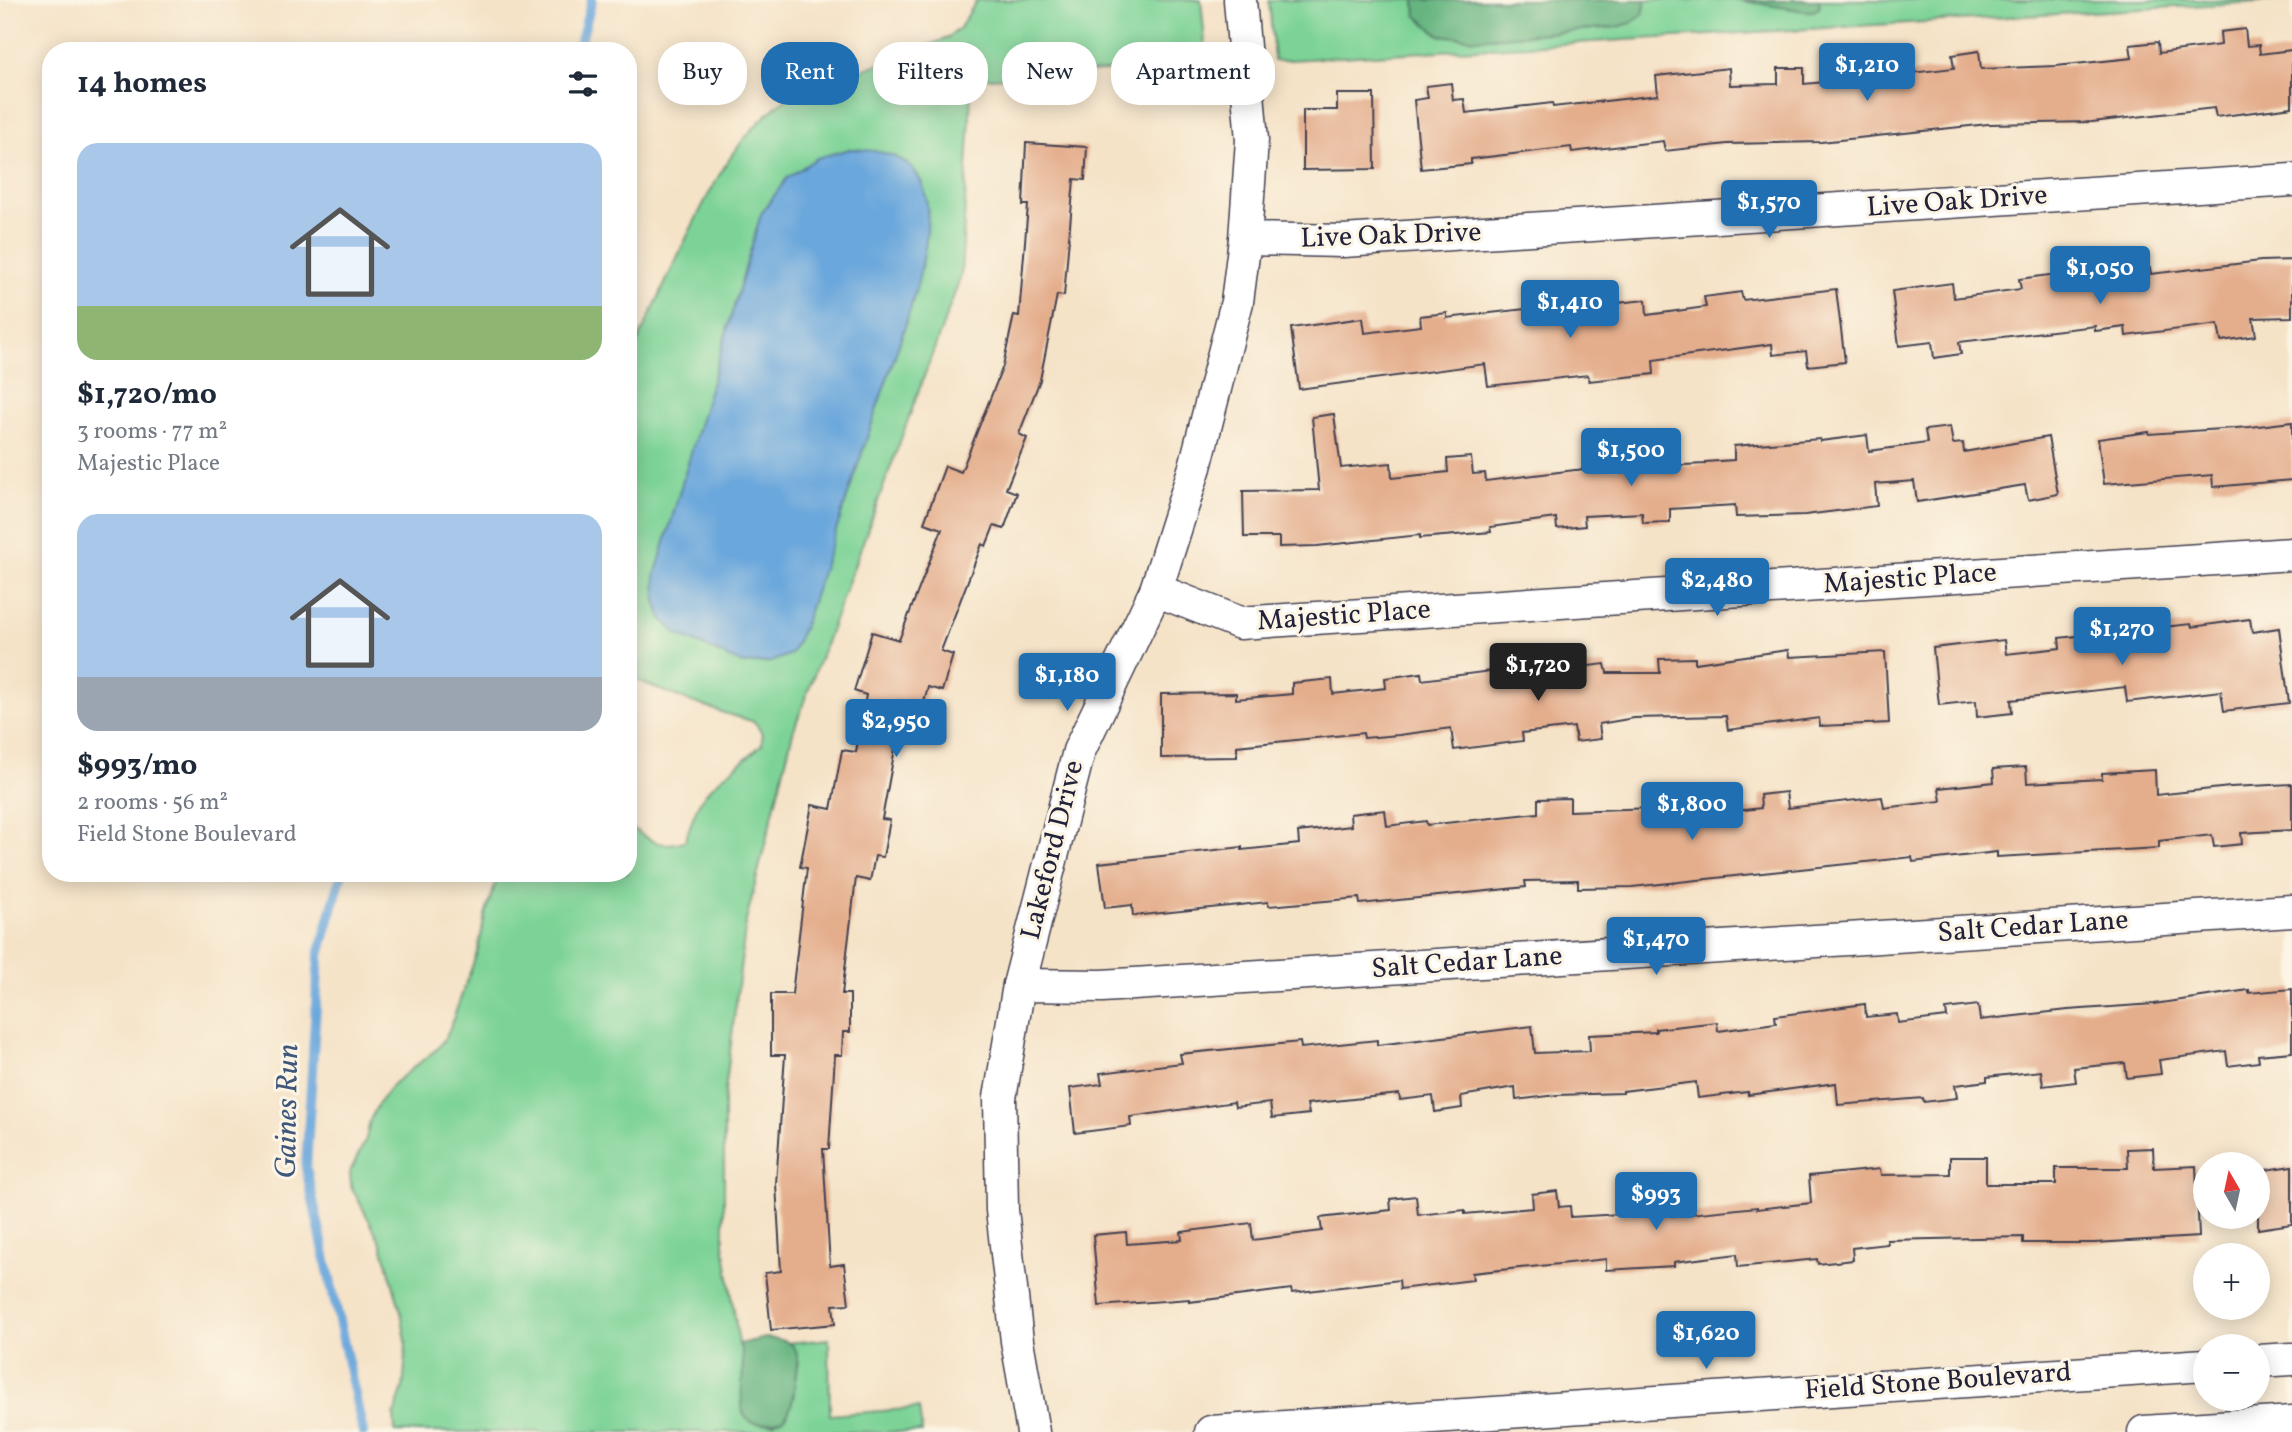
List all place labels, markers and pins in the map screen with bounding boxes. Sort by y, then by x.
pin: $1,210 [1810,43,1924,103]
pin: $1,570 [1712,180,1826,240]
pin: $1,050 [2043,246,2157,306]
pin: $1,410 [1513,280,1627,340]
pin: $1,500 [1574,428,1688,488]
pin: $2,480 [1660,558,1774,618]
pin: $1,270 [2065,608,2179,667]
pin: $1,720 [1481,644,1595,703]
pin: $1,180 [1010,654,1124,713]
pin: $2,950 [839,700,953,759]
pin: $1,800 [1635,782,1749,842]
pin: $1,470 [1599,918,1713,977]
pin: $993 [1615,1172,1697,1232]
pin: $1,620 [1649,1312,1763,1371]

